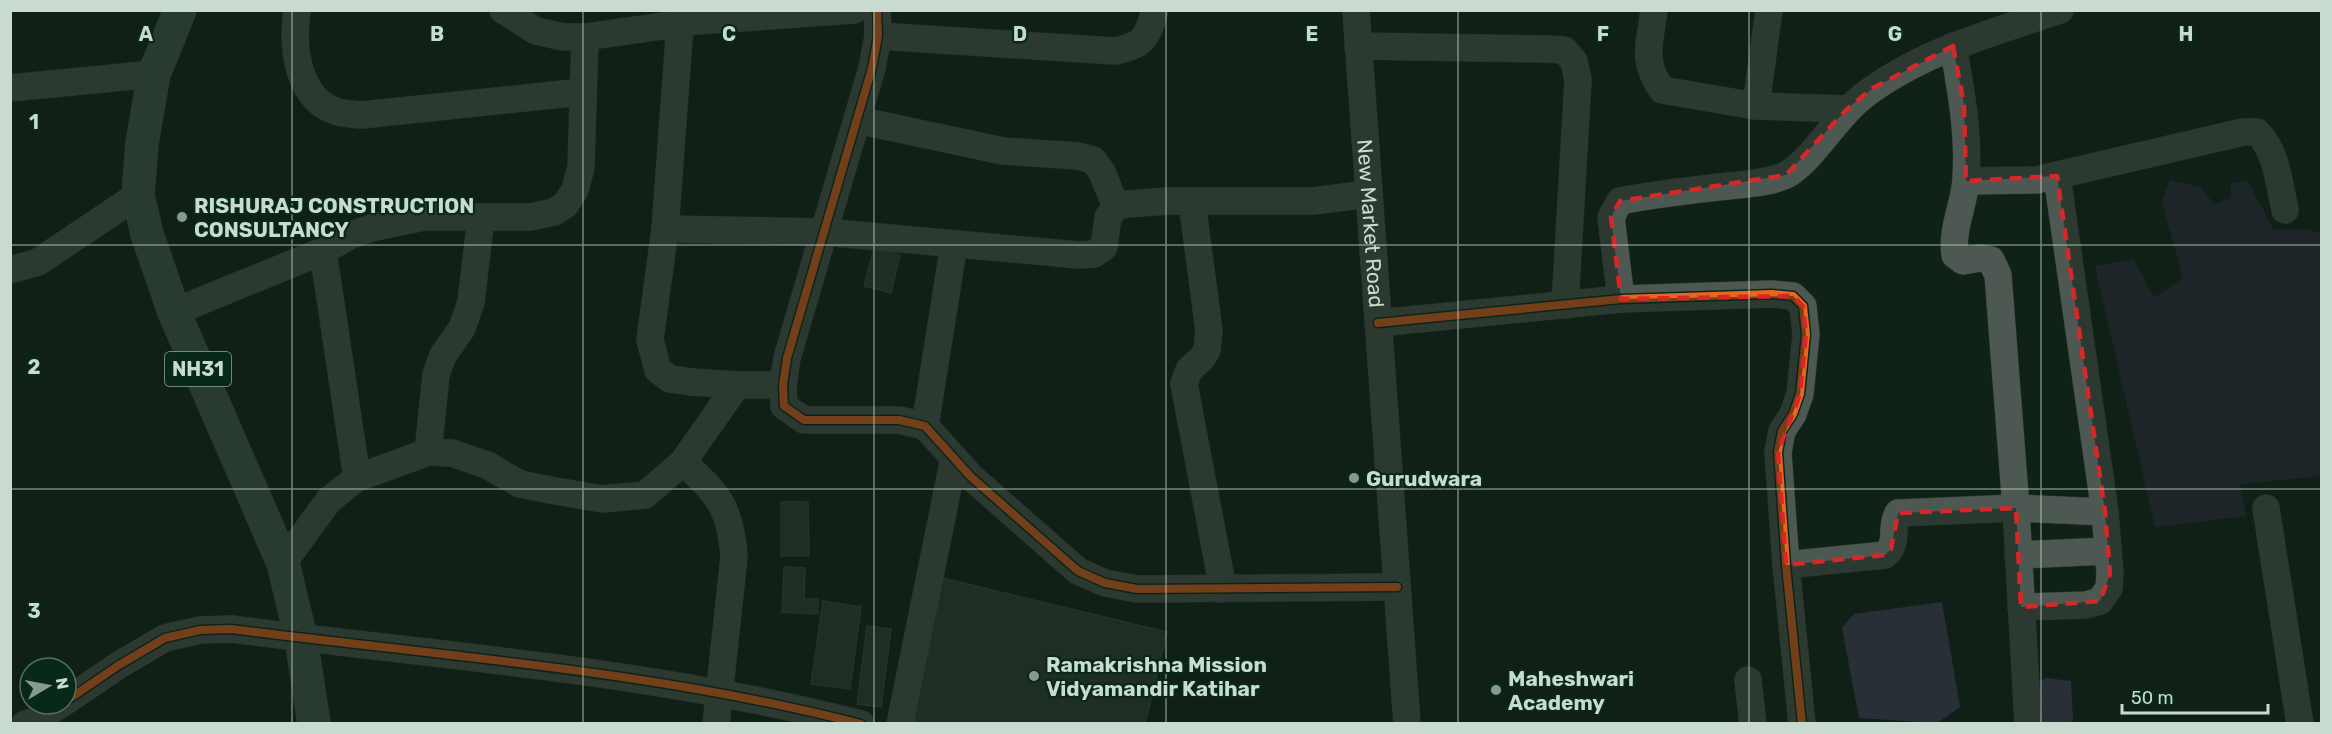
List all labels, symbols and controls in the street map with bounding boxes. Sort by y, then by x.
text: A [139,22,154,46]
text: B [430,22,444,46]
text: C [722,22,736,46]
text: D [1013,22,1027,46]
text: E [1306,22,1318,46]
text: F [1597,22,1609,46]
text: G [1888,22,1902,46]
text: H [2179,22,2193,46]
text: 1 [29,110,39,134]
street label: New Market Road [1353,138,1390,309]
place label: RISHURAJ CONSTRUCTION CONSULTANCY [194,193,474,242]
marker: RISHURAJ CONSTRUCTION CONSULTANCY [175,210,189,224]
road number: NH31 [165,352,231,386]
text: 2 [28,355,41,379]
place label: Gurudwara [1366,466,1482,491]
marker: Gurudwara [1347,471,1361,485]
text: 3 [27,599,41,623]
place label: Ramakrishna Mission Vidyamandir Katihar [1046,652,1267,701]
north arrow [18,656,78,716]
place label: Maheshwari Academy [1508,666,1634,715]
marker: Ramakrishna Mission Vidyamandir Katihar [1027,669,1041,683]
text: N [52,676,73,691]
scale bar [2122,677,2268,715]
marker: Maheshwari Academy [1489,683,1503,697]
text: 50 m [2131,687,2174,709]

